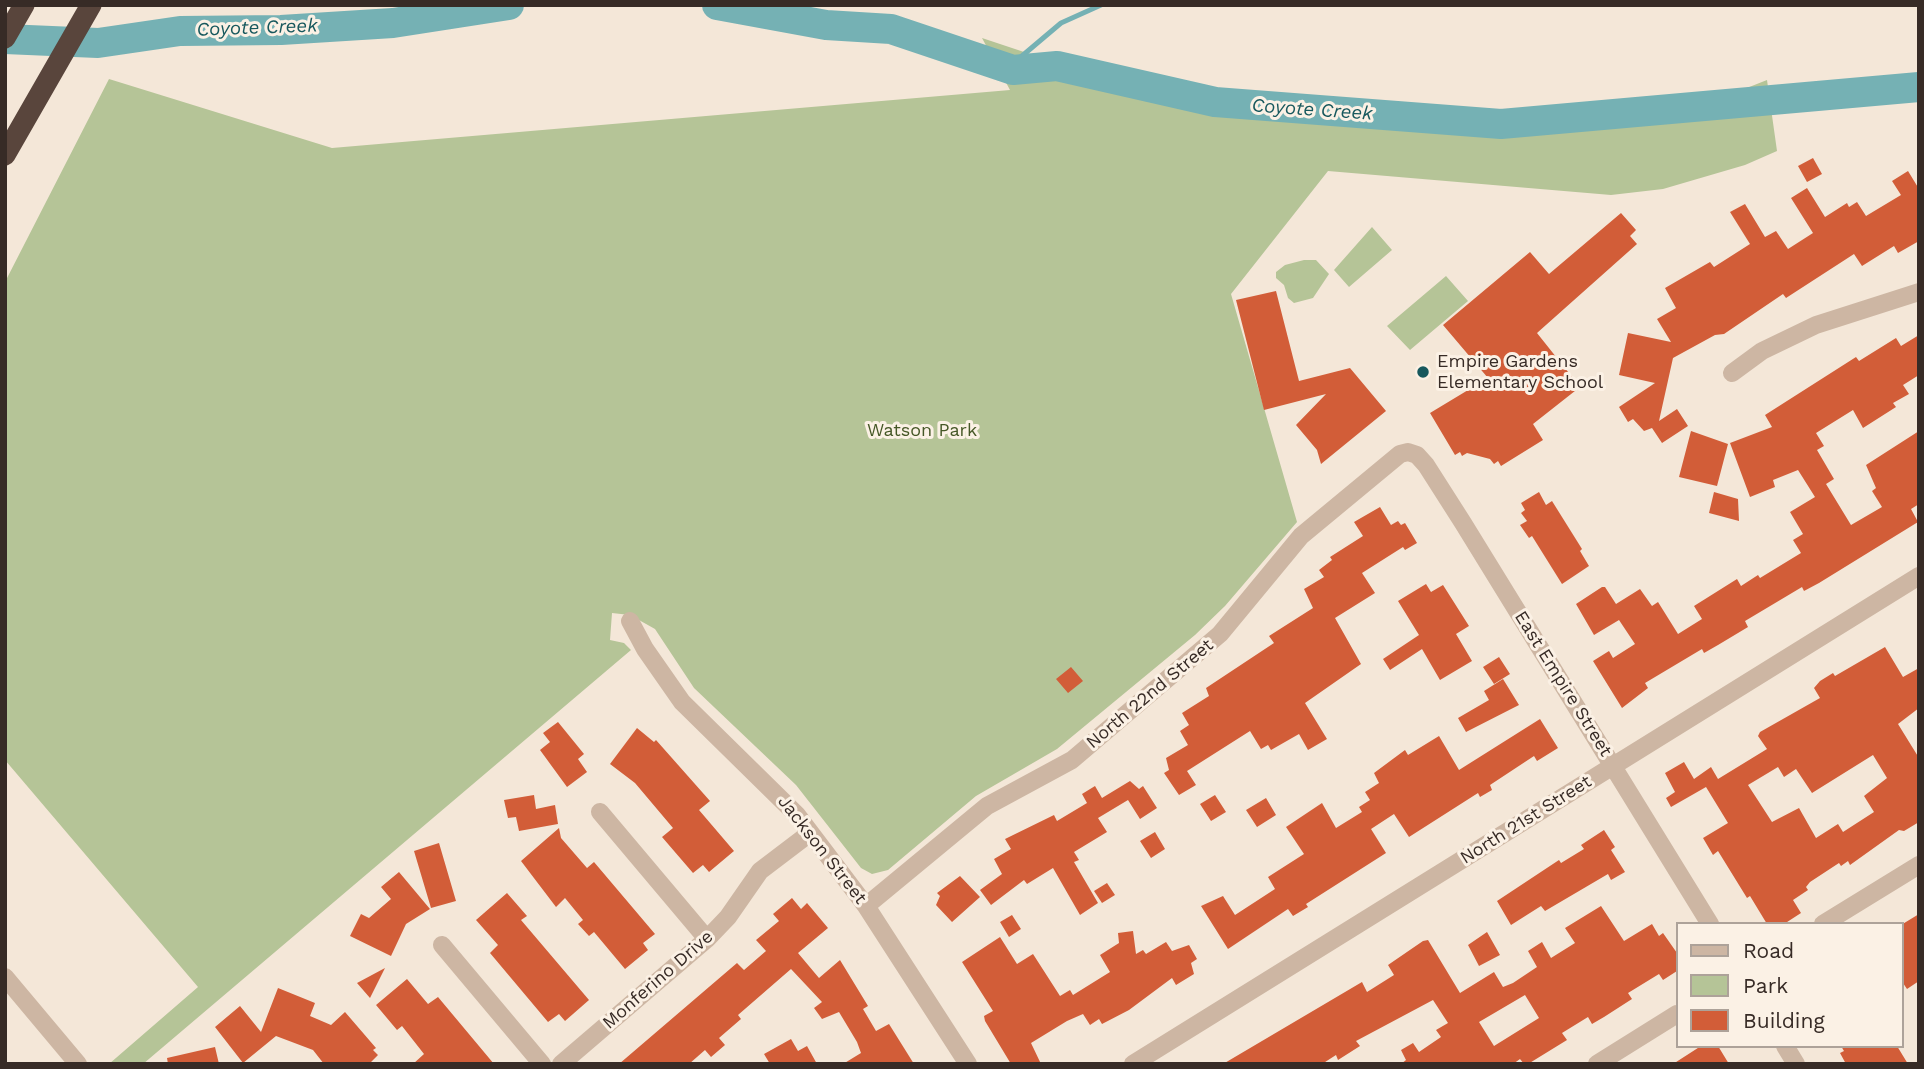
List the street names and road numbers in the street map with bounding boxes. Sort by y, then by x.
street label: East Empire Street [1510,607,1616,761]
street label: North 22nd Street [1082,635,1218,753]
street label: North 21st Street [1457,771,1595,869]
street label: Jackson Street [773,791,871,909]
street label: Monferino Drive [598,926,718,1034]

